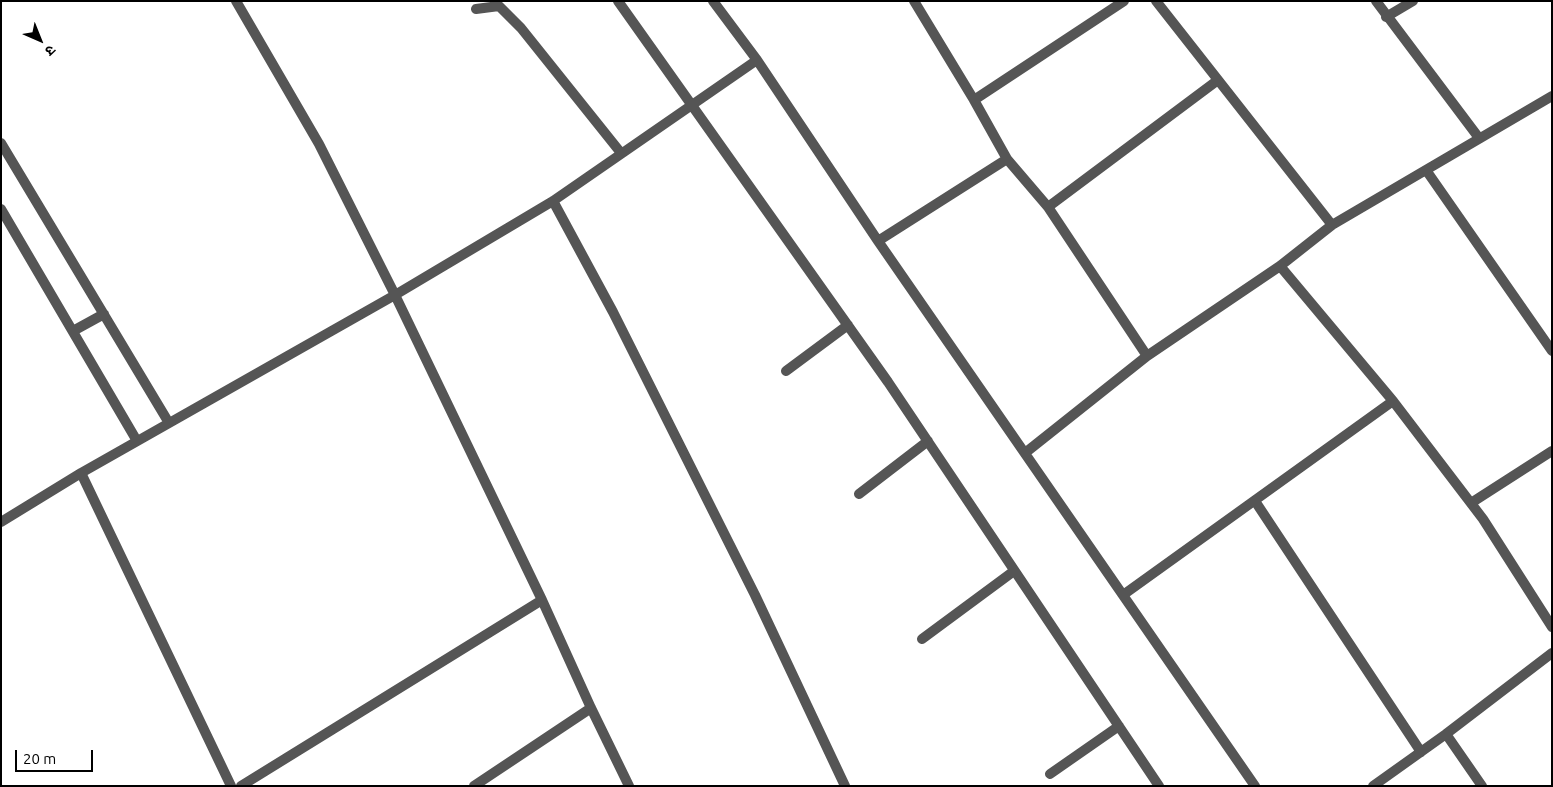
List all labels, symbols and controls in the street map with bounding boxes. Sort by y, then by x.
north arrow [15,15,65,65]
text: उ [42,42,59,59]
scale bar [18,740,95,772]
text: 20 m [23,750,56,767]

